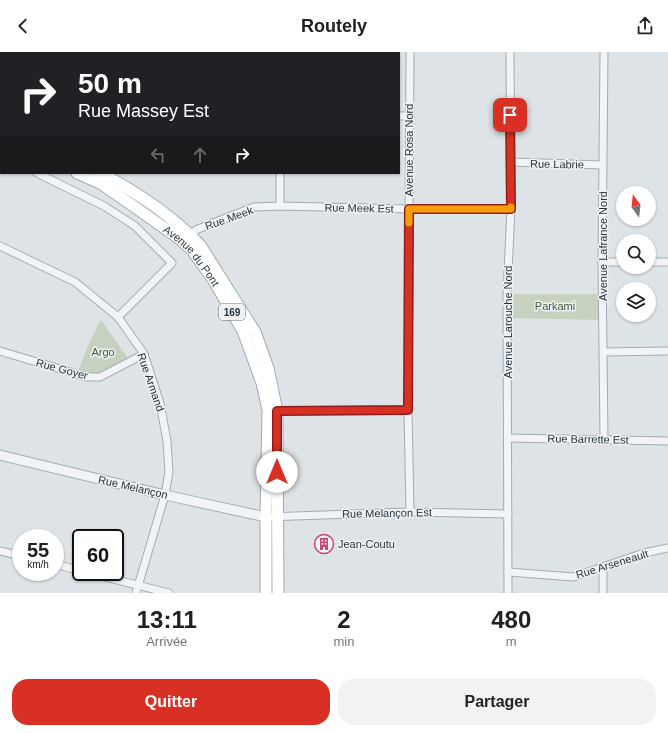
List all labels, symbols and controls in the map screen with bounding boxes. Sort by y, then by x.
icon: back [12,15,34,37]
icon: share [634,15,656,37]
text: Routely [301,16,367,36]
icon: right [12,68,64,120]
text: 50 m [78,68,142,99]
pin [493,98,527,132]
text: Rue Massey Est [78,101,209,121]
street label: Avenue Rosa Nord [403,104,415,196]
icon: arrive [499,104,521,126]
icon: left [147,144,169,166]
icon: ahead [189,144,211,166]
icon: right [231,144,253,166]
street label: Rue Labrie [530,158,584,170]
north arrow [616,186,656,226]
map controls [616,186,656,322]
street label: Avenue Lafrance Nord [597,191,609,301]
street label: Rue Meek Est [324,201,394,215]
street label: Rue Meek [203,204,255,232]
street label: Avenue du Pont [161,223,222,288]
button: search [616,234,656,274]
street label: Avenue Larouche Nord [502,266,514,378]
button: layers [616,282,656,322]
park label: Parkami [535,300,575,312]
road number: 169 [219,304,245,320]
park label: Argo [91,346,115,358]
street label: Rue Armand [135,351,167,413]
street label: Rue Goyer [35,356,90,382]
street label: Rue Barrette Est [547,432,629,446]
position arrow [256,451,298,493]
street label: Rue Melançon [97,473,169,501]
street label: Rue Melançon Est [342,506,432,520]
speed limit sign: 60 [72,529,124,581]
building icon: Jean-Coutu [313,533,335,555]
place label: Jean-Coutu [338,538,395,550]
text: 55 [27,539,49,561]
street label: Rue Arseneault [574,547,650,581]
text: km/h [27,559,49,570]
text: 13:11 [137,606,197,633]
text: 2 [337,606,351,633]
text: 480 [491,606,531,633]
text: Arrivée [146,634,187,649]
text: min [334,634,354,649]
text: m [506,634,517,649]
button: Quitter [12,679,330,725]
button: Partager [338,679,656,725]

